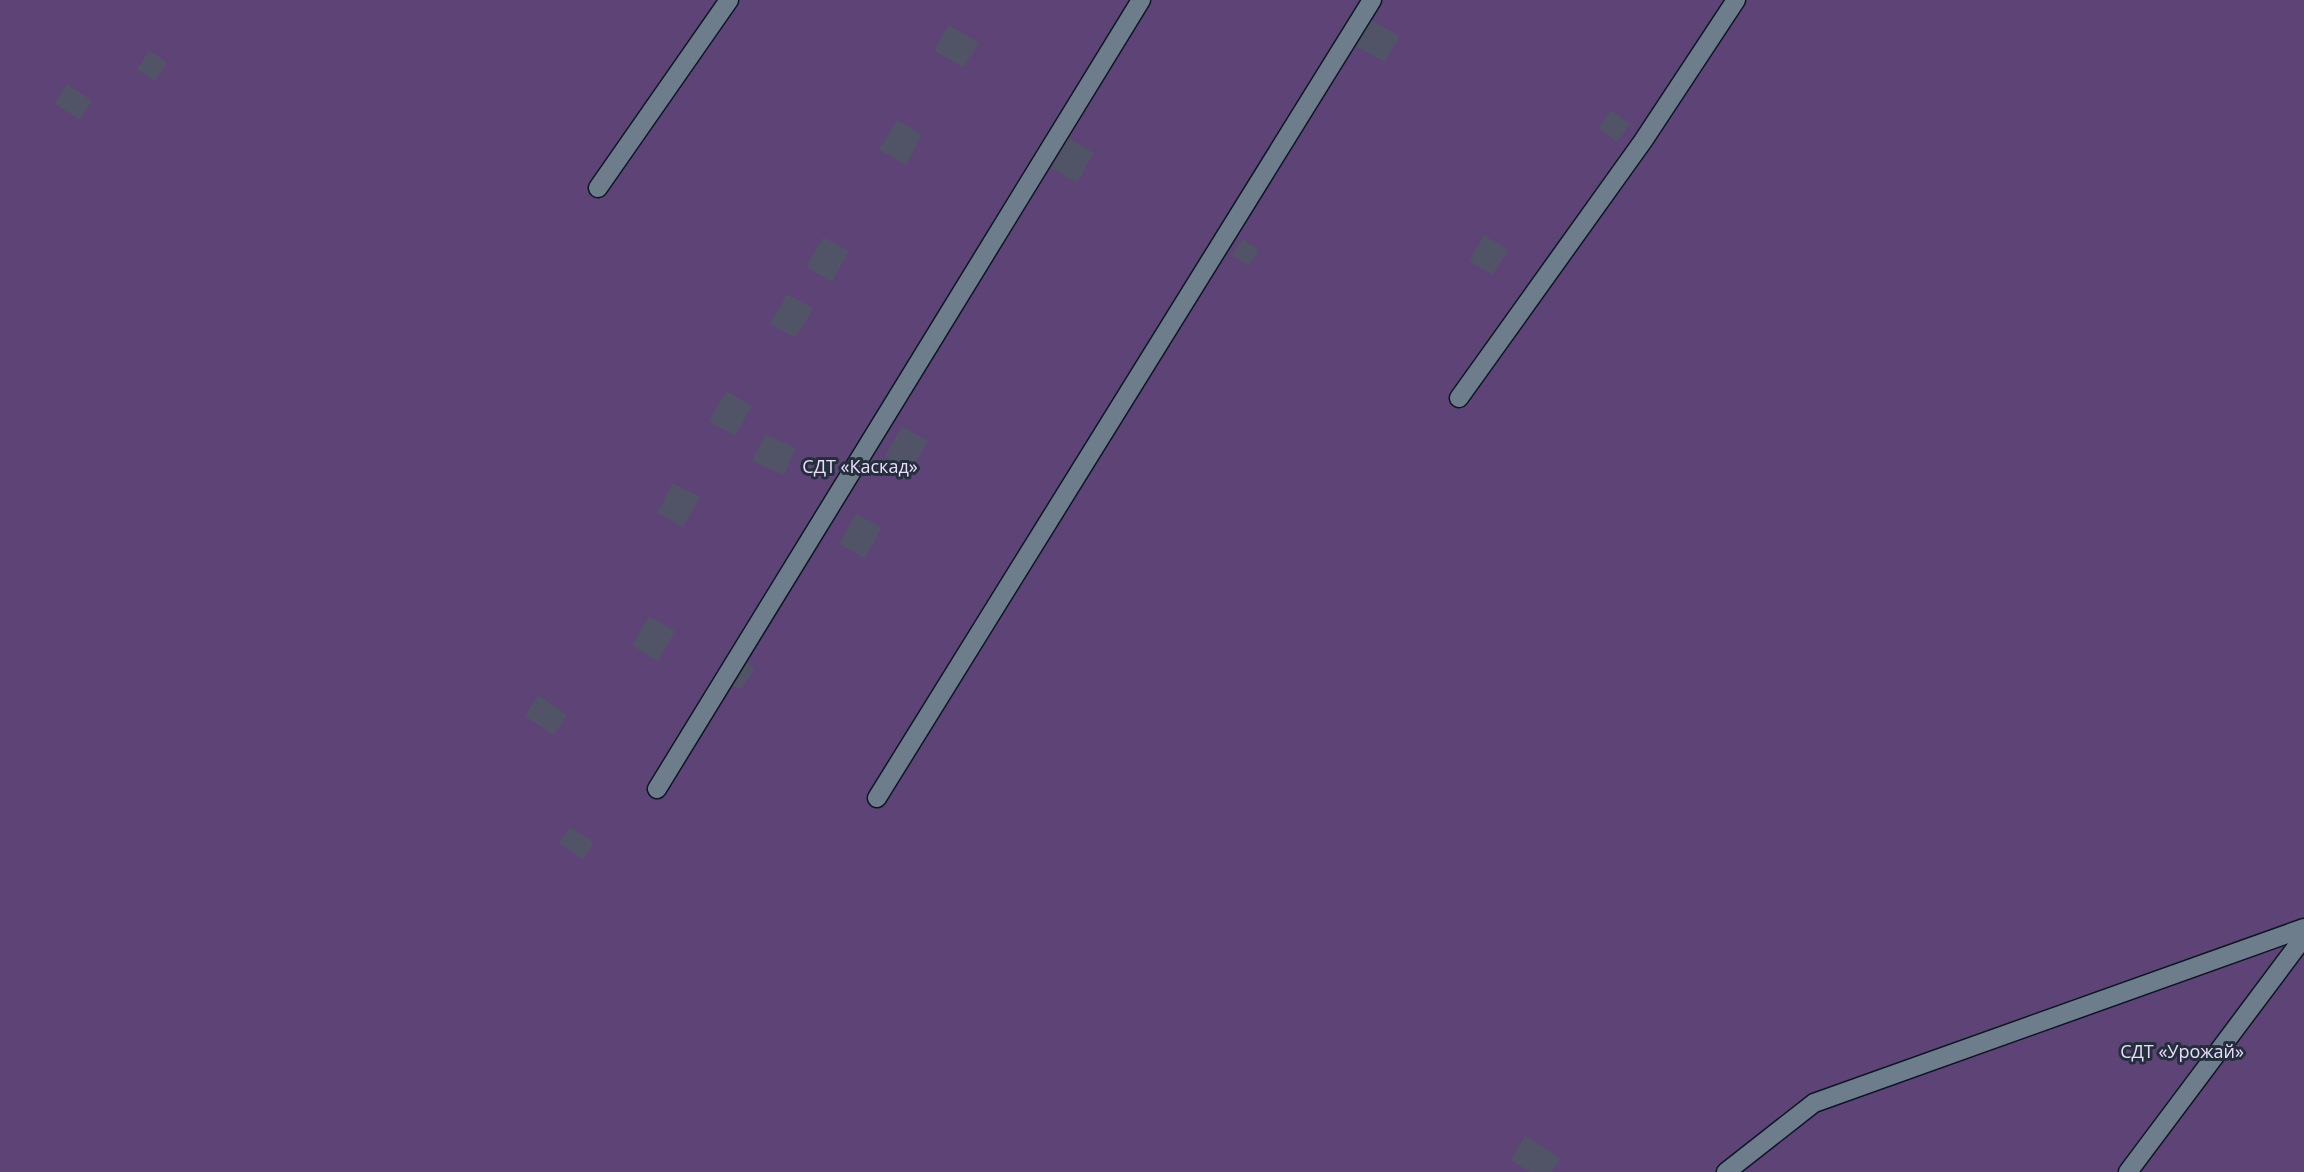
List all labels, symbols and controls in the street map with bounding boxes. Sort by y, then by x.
park label: СДТ «Каскад» [802,454,918,478]
park label: СДТ «Урожай» [2120,1039,2244,1063]

